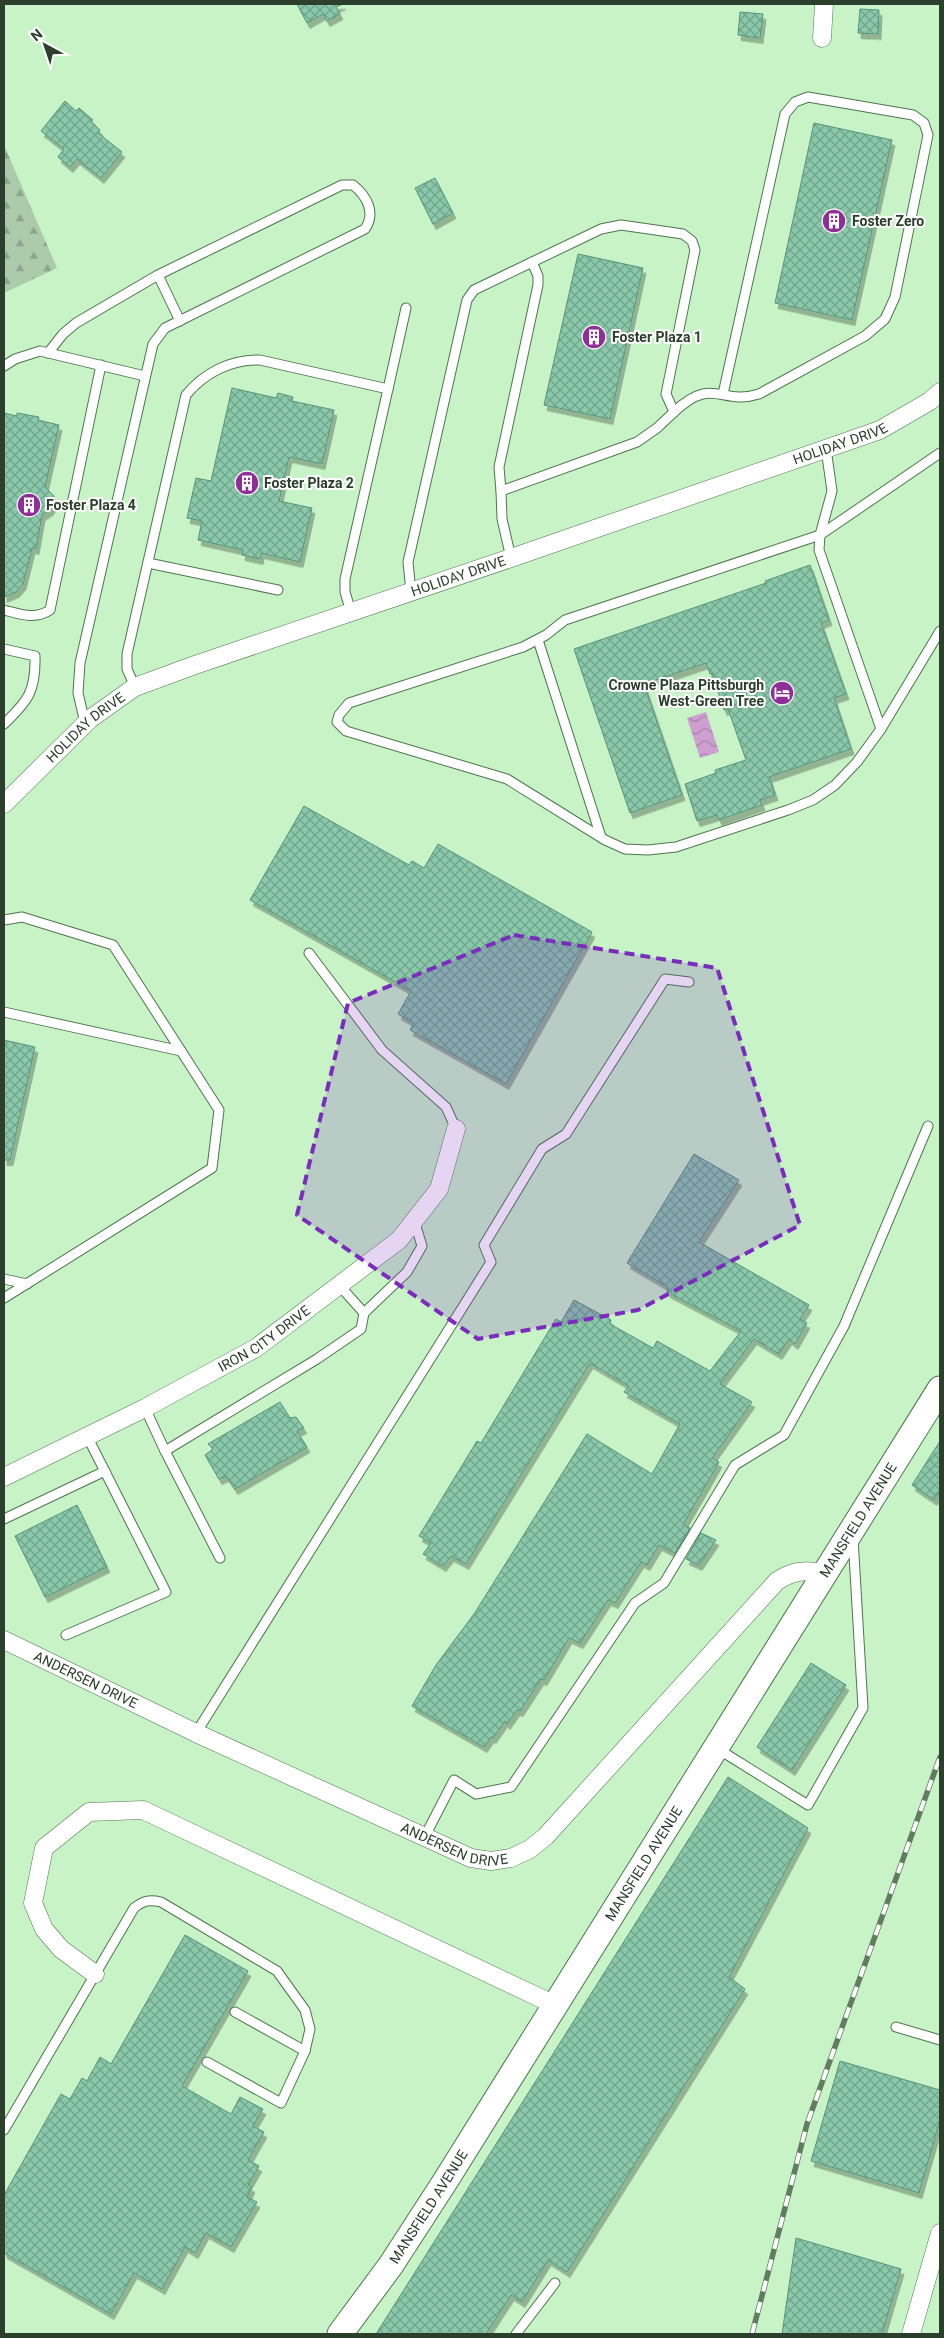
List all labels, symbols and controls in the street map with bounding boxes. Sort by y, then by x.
north arrow [20,20,70,70]
text: N [28,26,46,44]
building icon: Foster Zero [821,208,847,234]
place label: Foster Zero [852,213,924,229]
building icon: Foster Plaza 1 [581,324,607,350]
place label: Foster Plaza 1 [612,329,702,345]
street label: HOLIDAY DRIVE [791,419,890,468]
building icon: Foster Plaza 2 [234,470,260,496]
place label: Foster Plaza 2 [264,475,354,491]
building icon: Foster Plaza 4 [16,492,42,518]
place label: Foster Plaza 4 [46,497,136,513]
street label: HOLIDAY DRIVE [409,552,508,599]
place label: Crowne Plaza Pittsburgh West-Green Tree [609,677,764,709]
hotel icon: Crowne Plaza Pittsburgh West-Green Tree [769,680,795,706]
street label: HOLIDAY DRIVE [43,689,128,766]
street label: IRON CITY DRIVE [215,1302,313,1375]
street label: MANSFIELD AVENUE [816,1460,900,1580]
street label: ANDERSEN DRIVE [31,1648,140,1712]
street label: MANSFIELD AVENUE [602,1803,685,1924]
street label: ANDERSEN DRIVE [398,1819,509,1869]
street label: MANSFIELD AVENUE [386,2147,471,2267]

